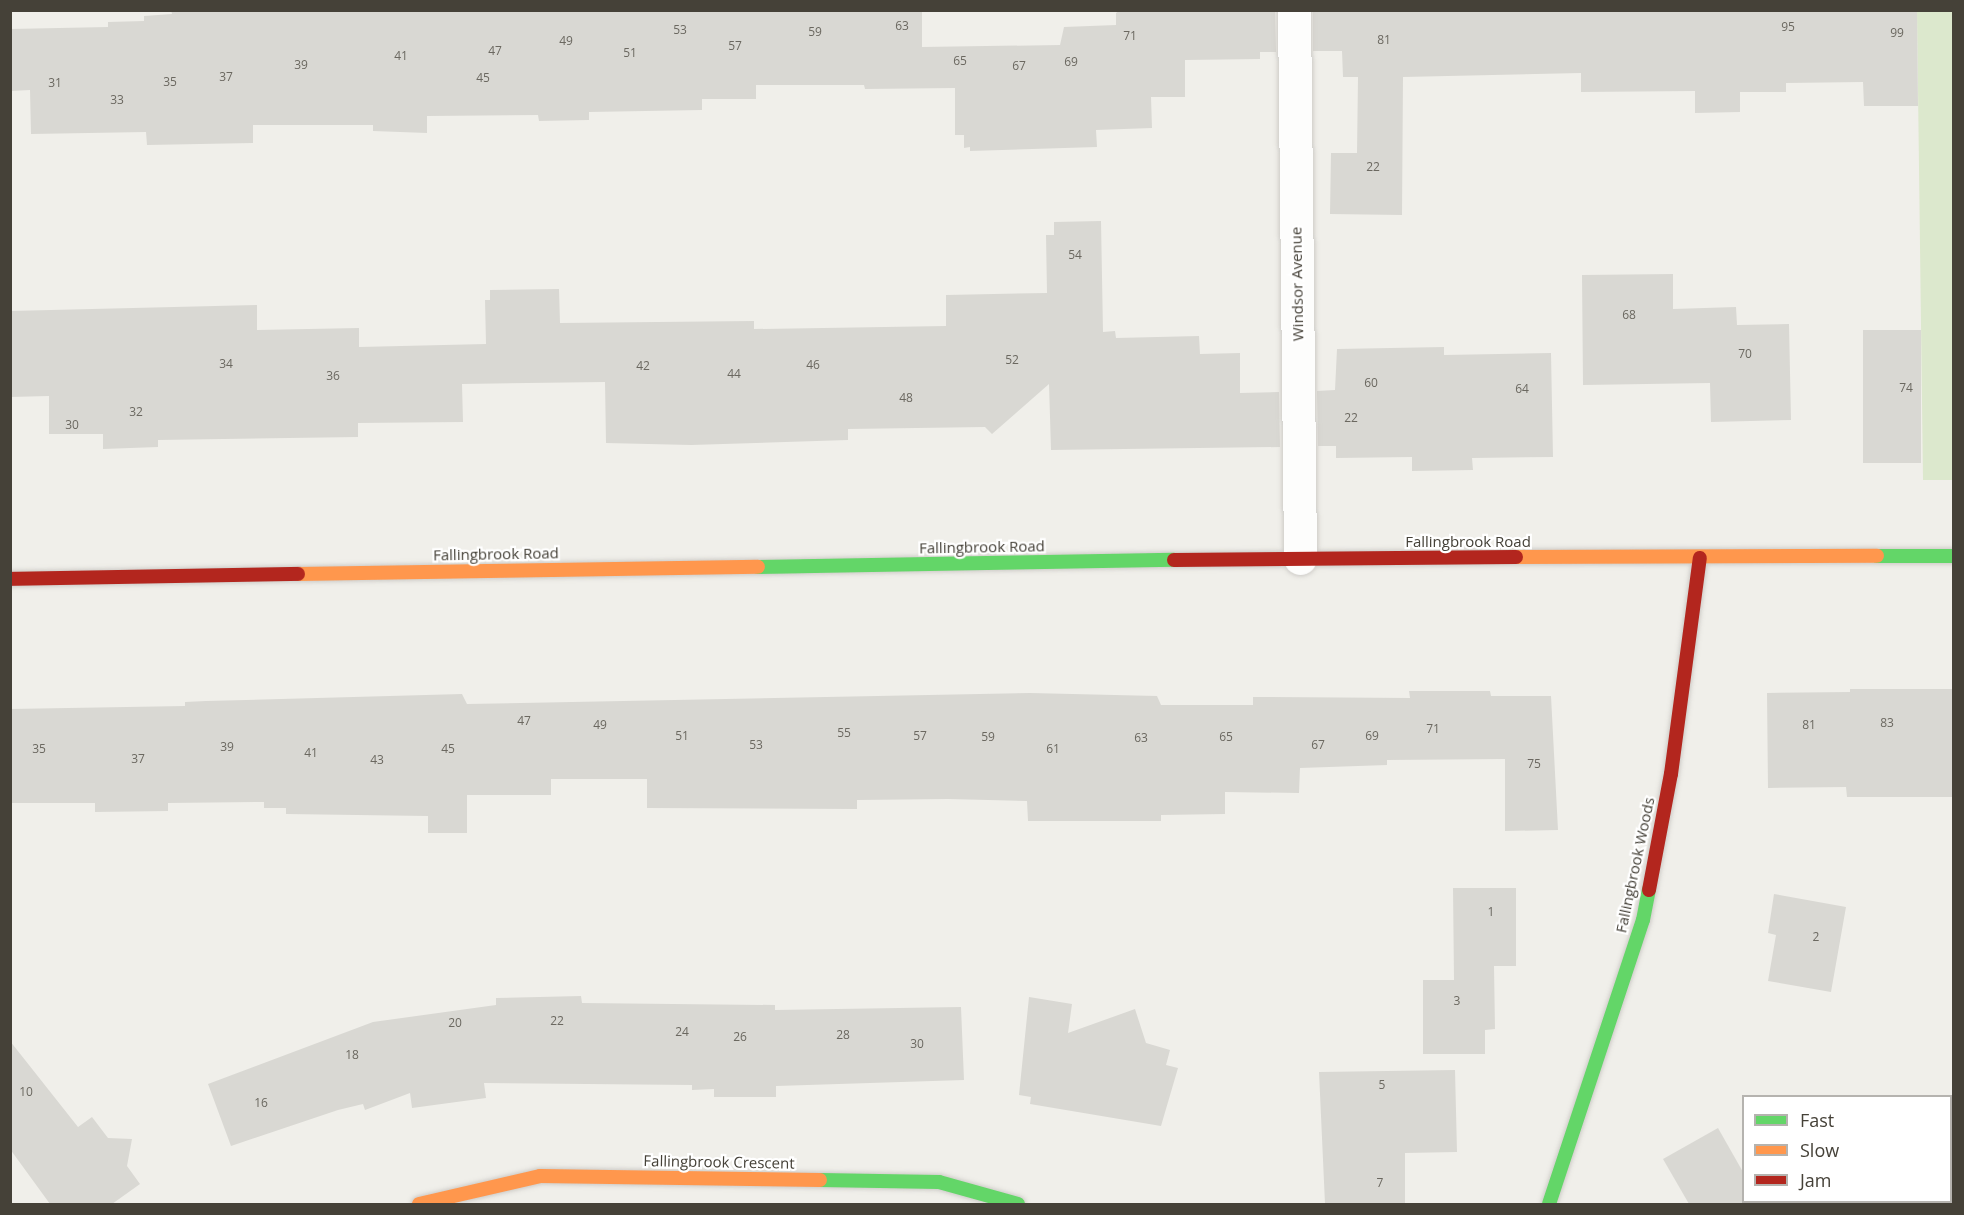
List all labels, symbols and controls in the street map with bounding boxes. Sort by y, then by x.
house number: 63 [895,19,909,33]
house number: 95 [1781,20,1795,34]
house number: 53 [673,23,687,37]
house number: 59 [808,25,822,39]
house number: 99 [1890,26,1904,40]
house number: 71 [1123,29,1137,43]
house number: 81 [1377,33,1391,47]
house number: 49 [559,34,573,48]
house number: 57 [728,39,742,53]
house number: 47 [488,44,502,58]
house number: 51 [623,46,637,60]
house number: 41 [394,49,408,63]
house number: 65 [953,54,967,68]
house number: 69 [1064,55,1078,69]
house number: 39 [294,58,308,72]
house number: 67 [1012,59,1026,73]
house number: 37 [219,70,233,84]
house number: 45 [476,71,490,85]
house number: 35 [163,75,177,89]
house number: 31 [48,76,62,90]
house number: 33 [110,93,124,107]
house number: 22 [1366,160,1380,174]
street label: Windsor Avenue [1287,227,1307,341]
house number: 54 [1068,248,1082,262]
house number: 68 [1622,308,1636,322]
house number: 70 [1738,347,1752,361]
house number: 52 [1005,353,1019,367]
house number: 34 [219,357,233,371]
house number: 46 [806,358,820,372]
house number: 42 [636,359,650,373]
house number: 44 [727,367,741,381]
house number: 36 [326,369,340,383]
house number: 60 [1364,376,1378,390]
house number: 74 [1899,381,1913,395]
house number: 64 [1515,382,1529,396]
house number: 48 [899,391,913,405]
house number: 32 [129,405,143,419]
house number: 22 [1344,411,1358,425]
house number: 30 [65,418,79,432]
street label: Fallingbrook Road [1405,533,1531,551]
street label: Fallingbrook Road [919,537,1045,557]
street label: Fallingbrook Road [433,544,559,564]
house number: 47 [517,714,531,728]
house number: 83 [1880,716,1894,730]
house number: 49 [593,718,607,732]
house number: 81 [1802,718,1816,732]
house number: 71 [1426,722,1440,736]
house number: 55 [837,726,851,740]
house number: 51 [675,729,689,743]
house number: 57 [913,729,927,743]
house number: 69 [1365,729,1379,743]
house number: 59 [981,730,995,744]
house number: 65 [1219,730,1233,744]
house number: 63 [1134,731,1148,745]
house number: 53 [749,738,763,752]
house number: 67 [1311,738,1325,752]
house number: 39 [220,740,234,754]
house number: 35 [32,742,46,756]
house number: 45 [441,742,455,756]
house number: 61 [1046,742,1060,756]
house number: 41 [304,746,318,760]
house number: 37 [131,752,145,766]
house number: 43 [370,753,384,767]
house number: 75 [1527,757,1541,771]
street label: Fallingbrook Woods [1612,796,1658,934]
house number: 1 [1488,905,1494,919]
house number: 2 [1813,930,1819,944]
house number: 3 [1454,994,1460,1008]
house number: 22 [550,1014,564,1028]
house number: 20 [448,1016,462,1030]
house number: 24 [675,1025,689,1039]
house number: 28 [836,1028,850,1042]
house number: 26 [733,1030,747,1044]
house number: 30 [910,1037,924,1051]
house number: 18 [345,1048,359,1062]
house number: 5 [1379,1078,1385,1092]
house number: 10 [19,1085,33,1099]
legend [1742,1095,1952,1203]
house number: 16 [254,1096,268,1110]
text: Fast [1800,1108,1834,1132]
text: Slow [1800,1138,1839,1162]
street label: Fallingbrook Crescent [643,1152,795,1172]
text: Jam [1800,1168,1832,1192]
house number: 7 [1377,1176,1383,1190]

